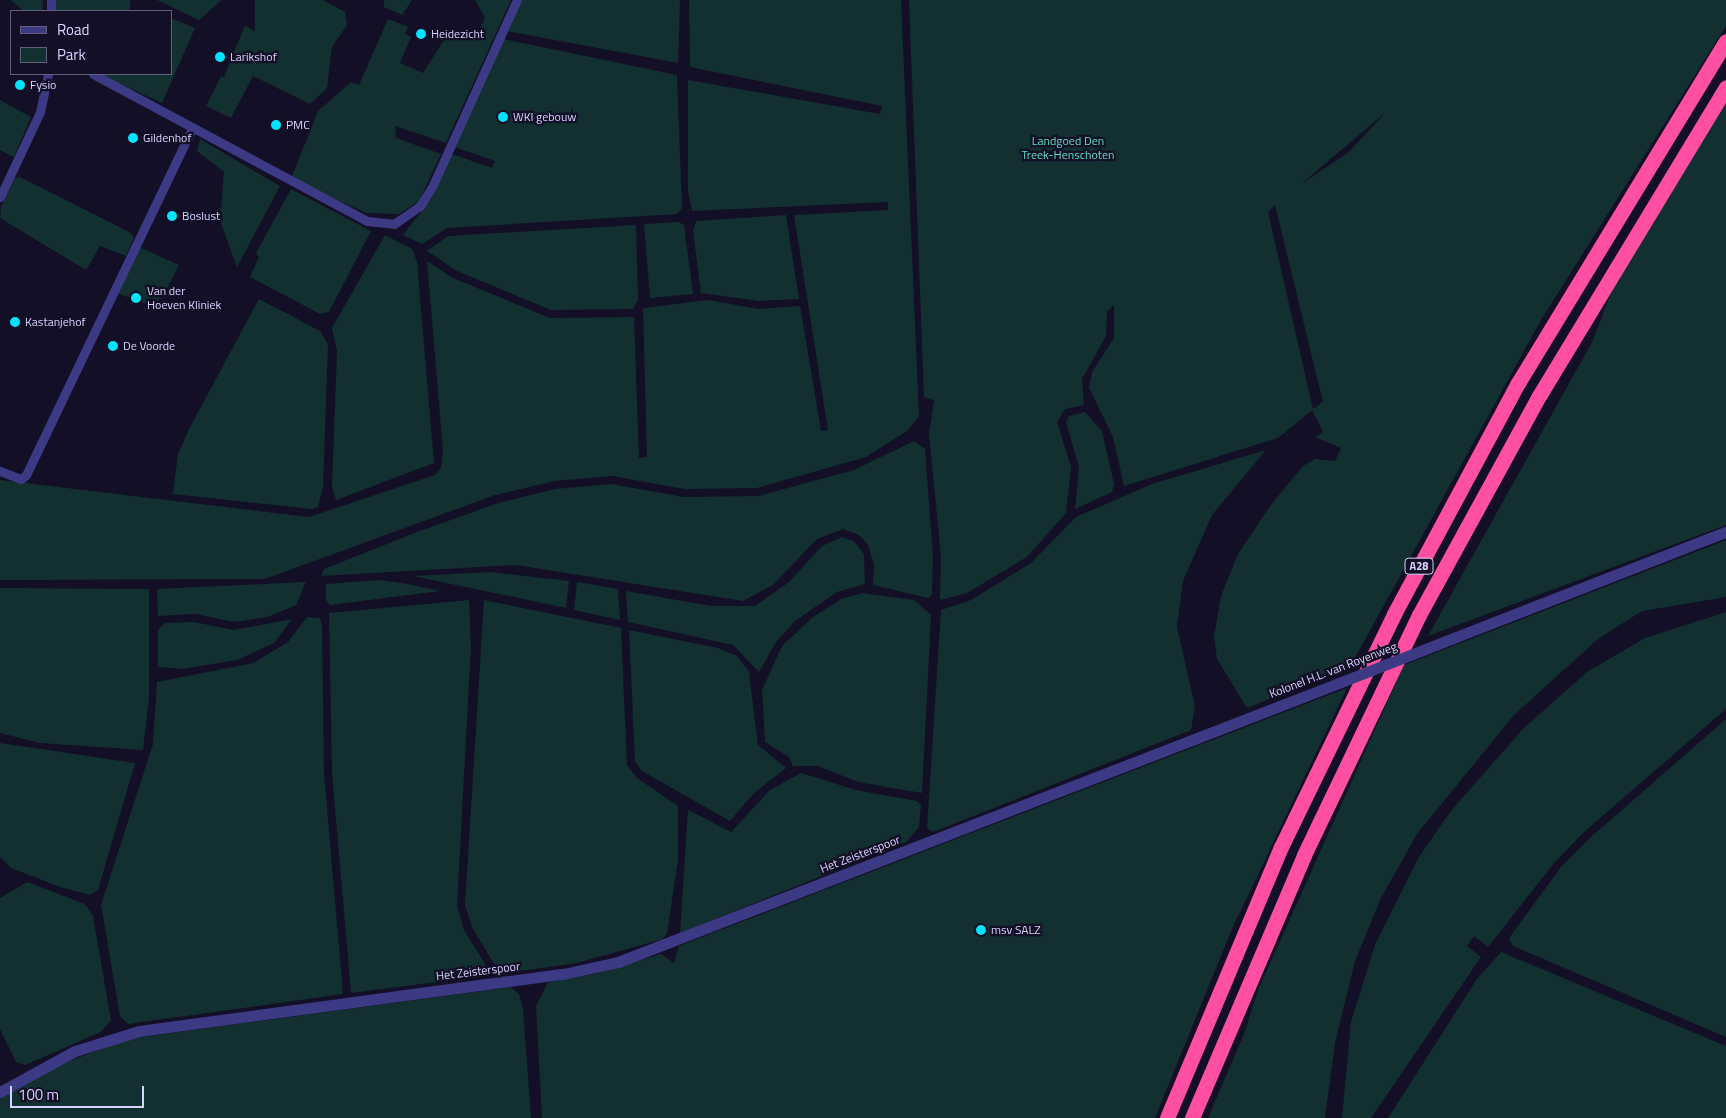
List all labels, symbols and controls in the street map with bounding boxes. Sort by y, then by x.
legend [10,10,172,75]
text: Road [57,18,89,41]
place label: Heidezicht [431,27,484,41]
marker: Heidezicht [415,28,427,40]
text: Park [57,43,86,66]
place label: Larikshof [230,50,277,64]
marker: Larikshof [214,51,226,63]
place label: Fysio [30,78,56,92]
marker: Fysio [14,79,26,91]
place label: WKI gebouw [513,110,576,124]
marker: WKI gebouw [497,111,509,123]
place label: PMC [286,118,310,132]
marker: PMC [270,119,282,131]
place label: Gildenhof [143,131,191,145]
marker: Gildenhof [127,132,139,144]
park label: Landgoed Den Treek-Henschoten [1022,134,1114,162]
place label: Boslust [182,209,220,223]
marker: Boslust [166,210,178,222]
place label: Van der Hoeven Kliniek [147,284,221,312]
marker: Van der Hoeven Kliniek [129,291,143,305]
place label: Kastanjehof [25,315,86,329]
marker: Kastanjehof [9,316,21,328]
place label: De Voorde [123,339,175,353]
marker: De Voorde [107,340,119,352]
road number: A28 [1404,558,1434,574]
street label: Kolonel H.L. van Royenweg [1267,639,1399,701]
street label: Het Zeisterspoor [818,832,902,876]
place label: msv SALZ [991,923,1041,937]
marker: msv SALZ [975,924,987,936]
street label: Het Zeisterspoor [435,959,521,983]
scale bar [12,1076,146,1108]
text: 100 m [18,1083,59,1106]

